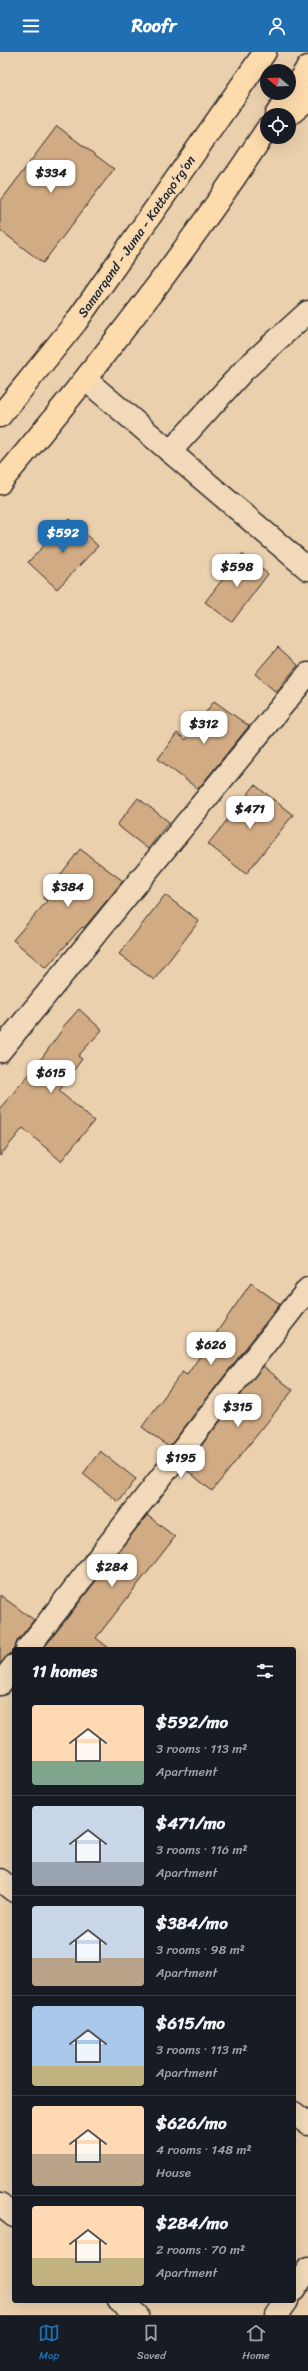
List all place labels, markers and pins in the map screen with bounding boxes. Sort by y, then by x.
pin: $334 [27,160,75,194]
pin: $592 [39,520,87,554]
pin: $598 [213,554,261,588]
pin: $312 [180,711,228,745]
pin: $471 [226,796,274,830]
pin: $384 [44,874,92,908]
pin: $615 [27,1060,75,1094]
pin: $626 [187,1332,235,1366]
pin: $315 [214,1394,262,1428]
pin: $195 [157,1445,205,1479]
pin: $284 [88,1554,136,1588]

